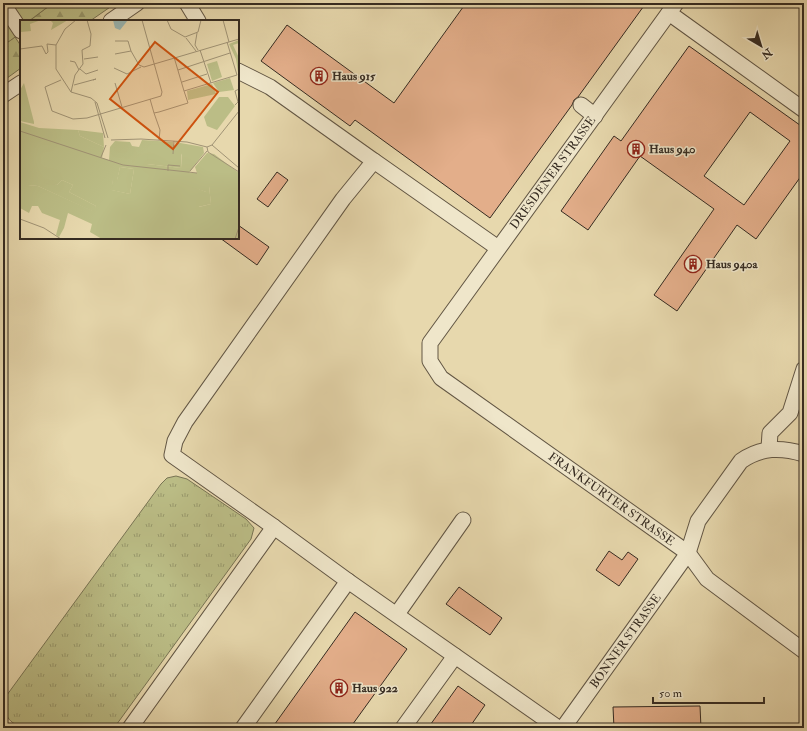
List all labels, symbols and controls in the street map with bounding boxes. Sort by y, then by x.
inset map [20,20,239,239]
north arrow [741,26,781,66]
text: N [758,45,776,62]
building icon: Haus 915 [309,66,329,86]
place label: Haus 915 [332,69,376,84]
street label: DRESDENER STRASSE [507,113,599,232]
building icon: Haus 940 [626,139,646,159]
place label: Haus 940 [649,142,695,157]
building icon: Haus 940a [683,254,703,274]
place label: Haus 940a [706,257,758,272]
street label: FRANKFURTER STRASSE [546,449,678,549]
street label: BONNER STRASSE [586,590,664,691]
building icon: Haus 922 [329,678,349,698]
scale bar [653,679,764,705]
place label: Haus 922 [352,681,398,696]
text: 50 m [659,686,683,701]

